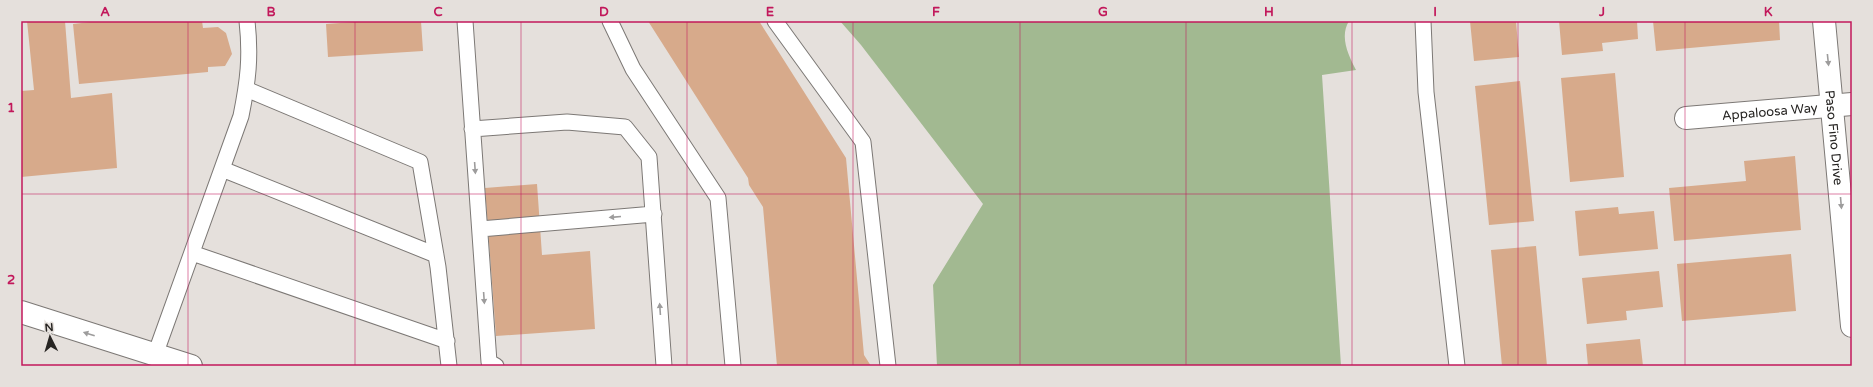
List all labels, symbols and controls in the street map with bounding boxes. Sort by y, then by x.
text: A [100,4,110,20]
text: B [266,4,276,20]
text: C [433,4,443,20]
text: D [599,4,609,20]
text: E [766,4,774,20]
text: F [932,4,940,20]
text: G [1098,4,1108,20]
text: H [1264,4,1274,20]
text: I [1433,4,1437,20]
text: J [1598,4,1605,20]
text: K [1764,4,1773,20]
one-way arrow [1825,54,1832,66]
street label: Paso Fino Drive [1821,89,1846,186]
text: 1 [7,100,15,116]
street label: Appaloosa Way [1721,100,1818,124]
one-way arrow [472,162,478,174]
one-way arrow [1838,197,1845,209]
one-way arrow [609,214,621,221]
text: 2 [7,272,15,288]
one-way arrow [481,292,488,304]
one-way arrow [657,303,664,315]
north arrow [30,317,70,357]
text: N [44,321,54,334]
one-way arrow [82,330,94,336]

